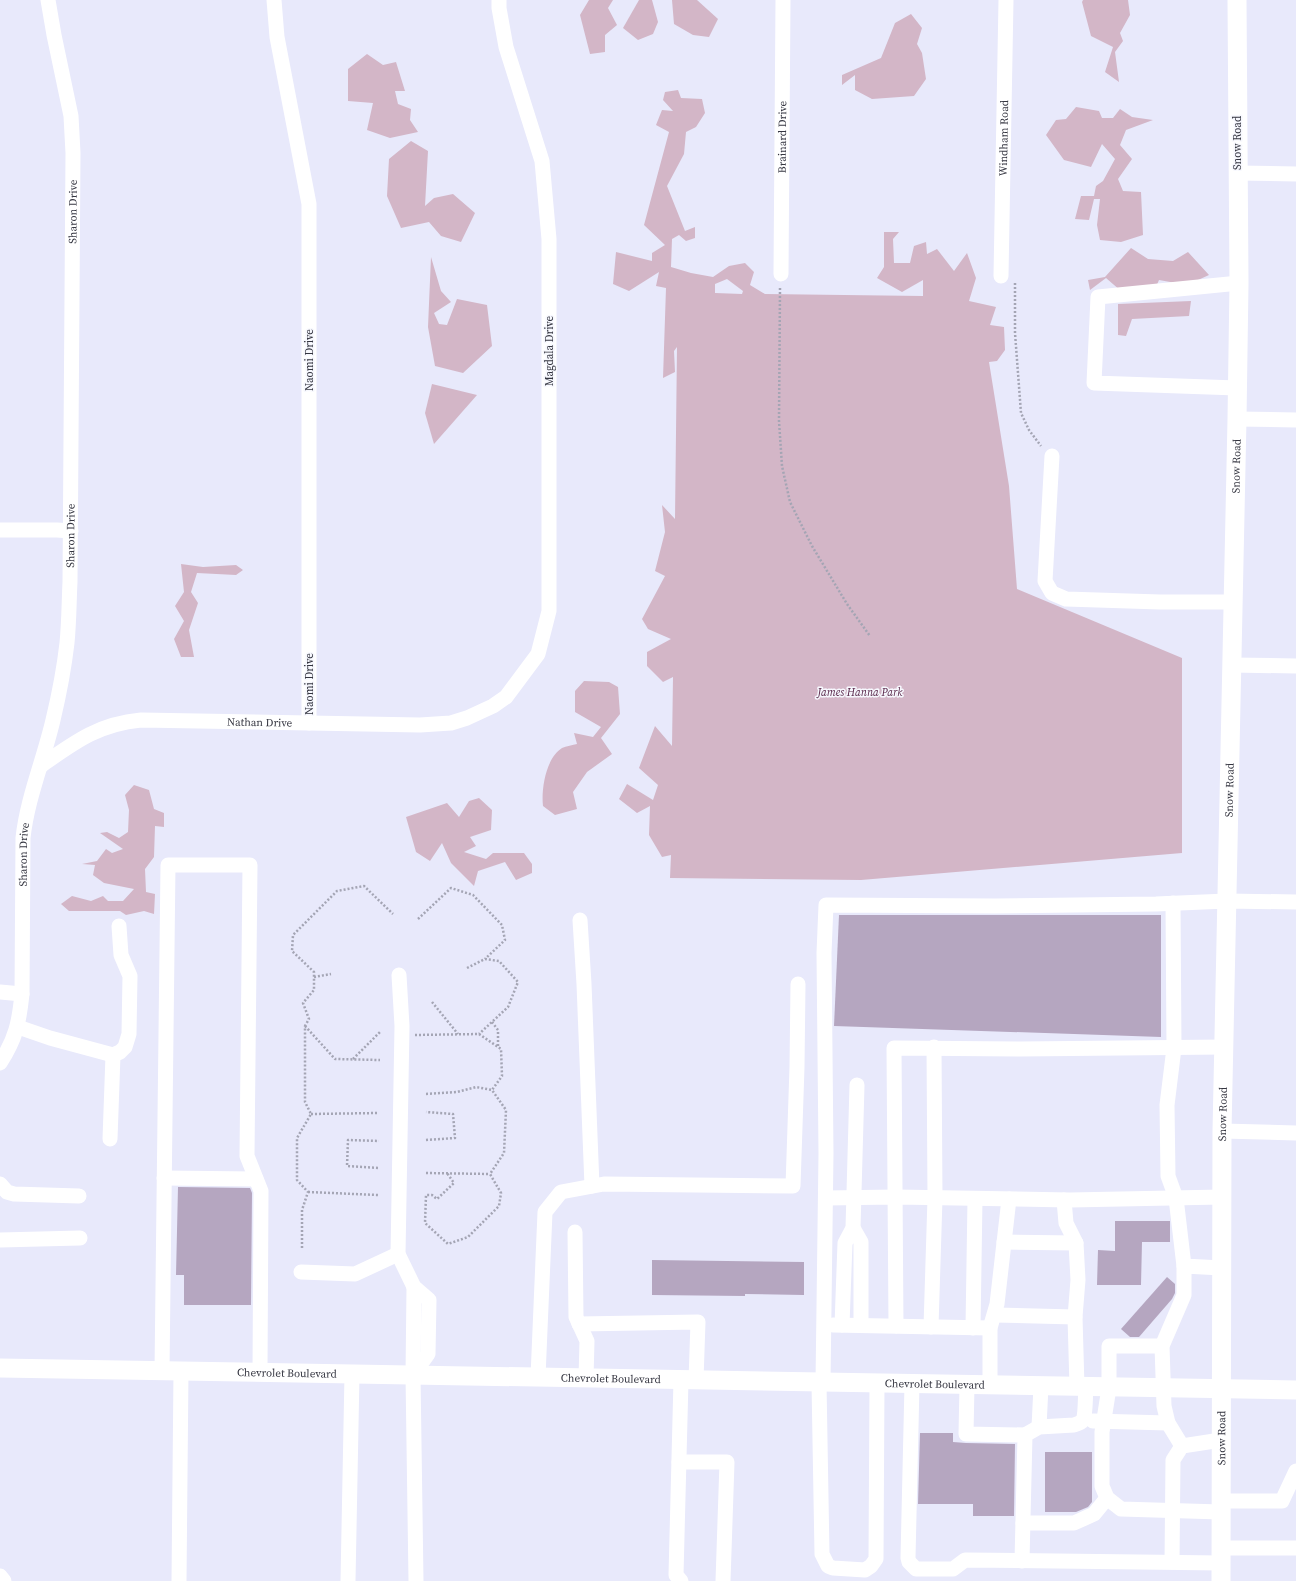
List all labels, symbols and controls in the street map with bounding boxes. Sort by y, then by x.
street label: Windham Road [995,99,1012,176]
street label: Brainard Drive [774,100,790,173]
street label: Snow Road [1230,115,1245,170]
street label: Sharon Drive [65,179,80,244]
street label: Magdala Drive [542,315,557,386]
street label: Naomi Drive [302,329,317,391]
street label: Snow Road [1228,438,1244,493]
street label: Sharon Drive [63,503,78,568]
street label: Naomi Drive [302,653,317,715]
park label: James Hanna Park [816,685,903,700]
street label: Nathan Drive [227,714,293,730]
street label: Snow Road [1221,762,1237,817]
street label: Sharon Drive [15,821,33,886]
street label: Snow Road [1214,1086,1230,1141]
street label: Chevrolet Boulevard [237,1365,338,1381]
street label: Chevrolet Boulevard [561,1370,662,1387]
street label: Chevrolet Boulevard [885,1376,986,1392]
street label: Snow Road [1214,1410,1229,1465]

